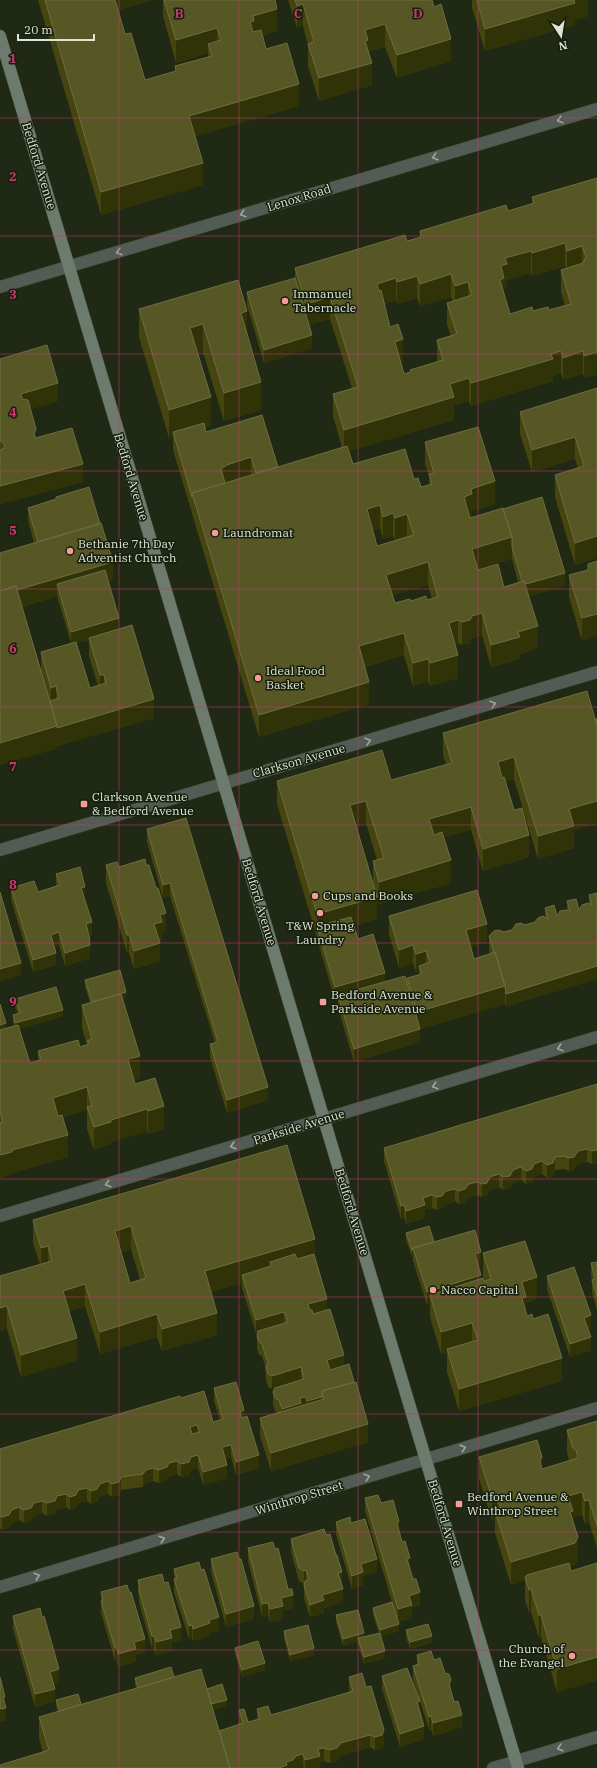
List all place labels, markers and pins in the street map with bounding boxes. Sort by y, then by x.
place label: Immanuel Tabernacle [293,286,356,315]
marker: Immanuel Tabernacle [280,296,290,306]
place label: Laundromat [223,525,293,540]
marker: Laundromat [210,528,220,538]
place label: Bethanie 7th Day Adventist Church [78,536,177,565]
marker: Bethanie 7th Day Adventist Church [65,546,75,556]
place label: Ideal Food Basket [266,663,325,692]
marker: Ideal Food Basket [253,673,263,683]
place label: Clarkson Avenue & Bedford Avenue [92,789,194,818]
marker: Clarkson Avenue & Bedford Avenue [79,799,89,809]
place label: Cups and Books [323,888,413,903]
marker: Cups and Books [310,891,320,901]
marker: T&W Spring Laundry [315,908,325,918]
place label: T&W Spring Laundry [286,918,354,947]
place label: Bedford Avenue & Parkside Avenue [331,987,433,1016]
marker: Bedford Avenue & Parkside Avenue [318,997,328,1007]
place label: Nacco Capital [441,1282,519,1297]
marker: Nacco Capital [428,1285,438,1295]
place label: Bedford Avenue & Winthrop Street [467,1489,569,1518]
marker: Bedford Avenue & Winthrop Street [454,1499,464,1509]
place label: Church of the Evangel [498,1641,565,1670]
marker: Church of the Evangel [567,1651,577,1661]

